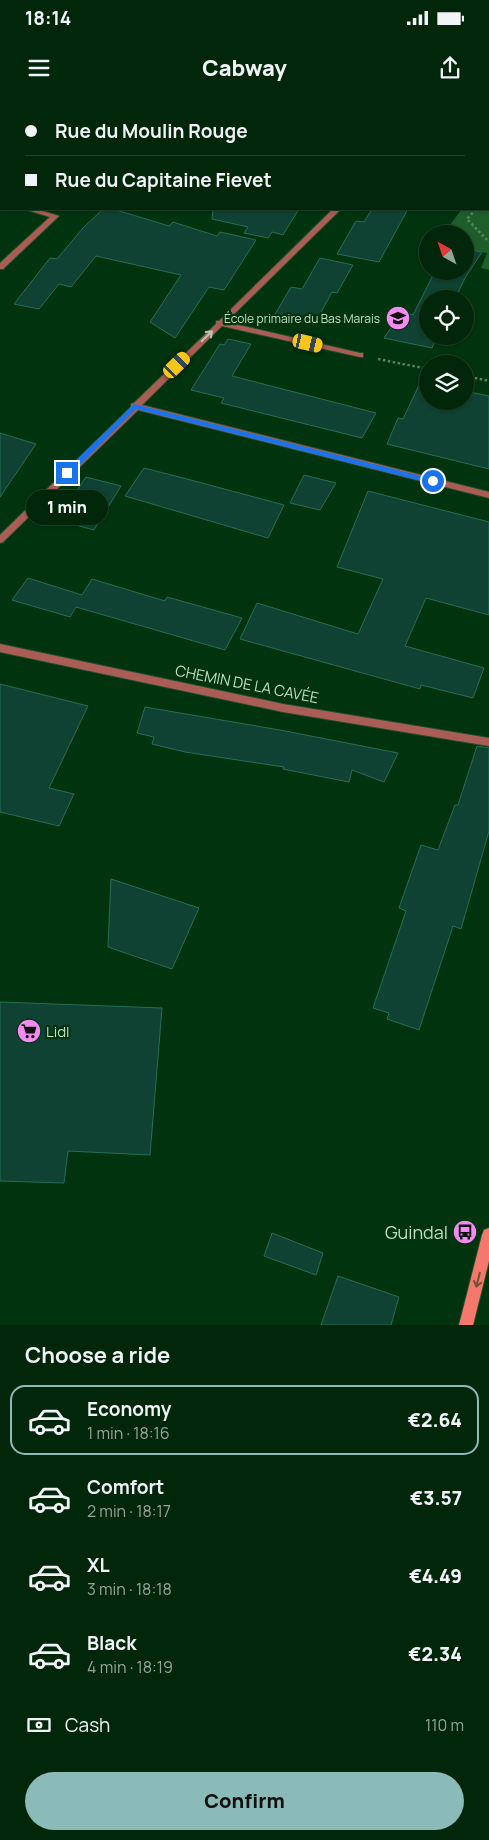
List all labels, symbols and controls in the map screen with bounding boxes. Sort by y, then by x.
text: 18:14 [25,5,71,31]
text: Cabway [202,53,287,83]
icon: menu [25,54,53,82]
icon: share [436,54,464,82]
text: Rue du Moulin Rouge [55,118,248,144]
text: Rue du Capitaine Fievet [55,167,272,193]
north arrow [419,225,474,280]
map controls [419,225,474,410]
button: locate [419,290,474,345]
school or university icon: École primaire du Bas Marais [385,305,411,331]
place label: École primaire du Bas Marais [224,310,380,327]
one-way arrow [200,330,212,342]
car [291,332,324,354]
car [160,349,193,381]
button: layers [419,355,474,410]
route end [56,462,78,484]
route start [422,470,444,492]
callout: 1 min [26,490,108,526]
text: 1 min [47,496,87,518]
street label: CHEMIN DE LA CAVÉE [173,660,321,708]
supermarket icon: Lidl [16,1018,42,1044]
place label: Lidl [46,1021,70,1042]
bus stop icon: Guindal [452,1219,478,1245]
place label: Guindal [385,1220,448,1244]
one-way arrow [473,1272,482,1288]
text: Choose a ride [25,1340,170,1370]
text: Economy [87,1396,171,1422]
icon: car [27,1398,72,1443]
text: €2.64 [408,1407,462,1433]
text: 1 min · 18:16 [87,1422,170,1444]
text: Comfort [87,1474,164,1500]
icon: car [27,1476,72,1521]
text: €3.57 [410,1485,462,1511]
text: 2 min · 18:17 [87,1500,171,1522]
text: XL [87,1552,110,1578]
icon: car [27,1554,72,1599]
text: €4.49 [409,1563,462,1589]
text: 3 min · 18:18 [87,1578,172,1600]
text: Black [87,1630,136,1656]
icon: car [27,1632,72,1677]
text: €2.34 [408,1641,462,1667]
text: 4 min · 18:19 [87,1656,173,1678]
icon: cash [25,1711,53,1739]
text: Cash [65,1712,110,1738]
text: 110 m [425,1714,464,1736]
button: Confirm [25,1772,464,1830]

